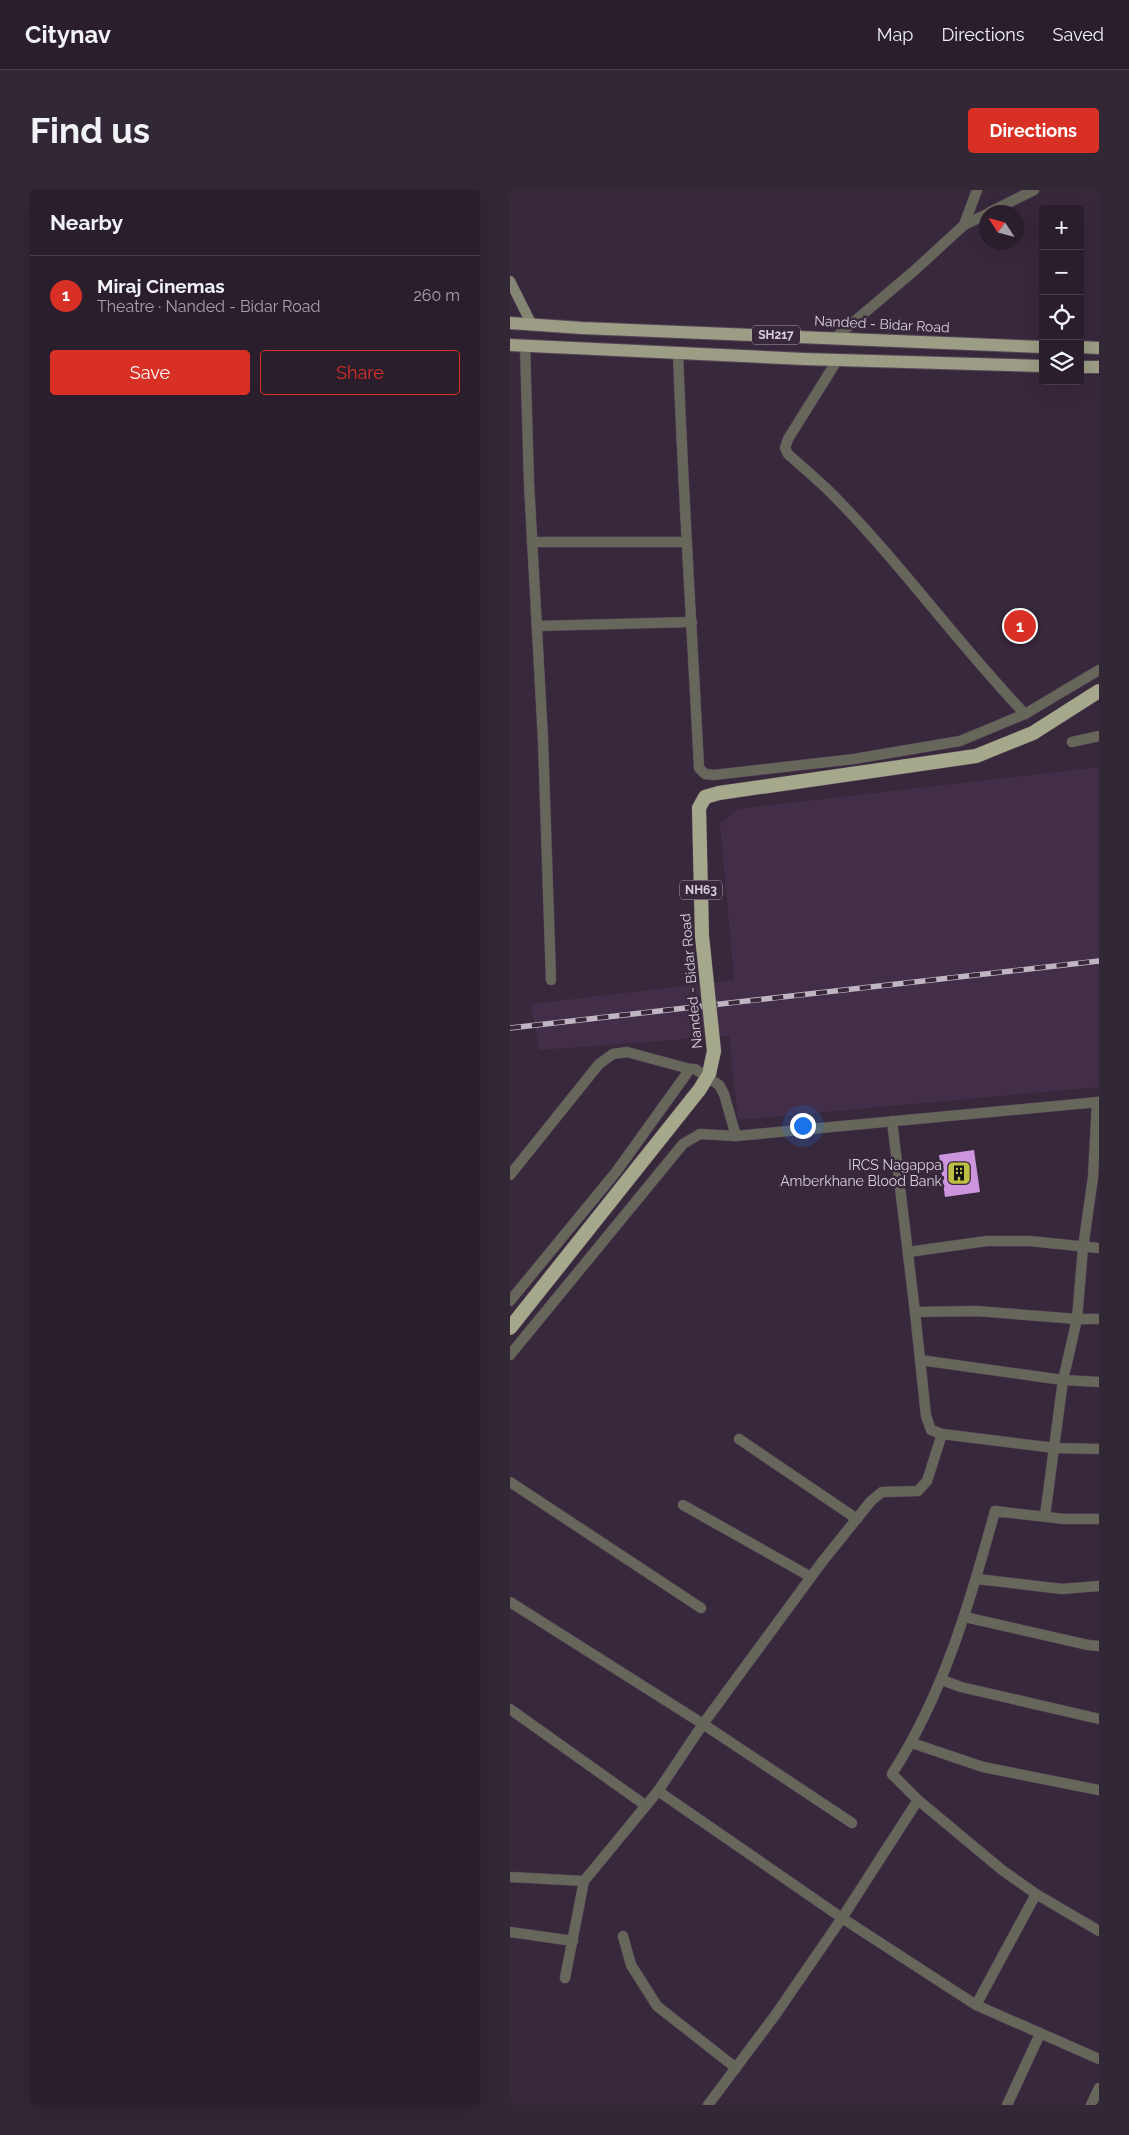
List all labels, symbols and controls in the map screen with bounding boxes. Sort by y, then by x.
text: Citynav [25,20,111,49]
text: Map [877,24,913,45]
text: Directions [941,24,1025,45]
text: Saved [1053,24,1104,45]
button: Directions [968,108,1099,153]
text: Find us [30,110,150,151]
north arrow [979,205,1024,250]
map controls [1039,205,1084,385]
button: + [1039,205,1084,250]
text: Nearby [50,210,123,235]
button: − [1039,250,1084,295]
text: Miraj Cinemas [97,275,225,297]
text: 1 [62,286,70,305]
text: 260 m [413,286,460,305]
button: locate [1039,295,1084,340]
text: Theatre · Nanded - Bidar Road [97,297,320,316]
street label: Nanded - Bidar Road [814,312,950,336]
road number: SH217 [752,326,800,344]
button: layers [1039,340,1084,385]
button: Save [50,350,250,395]
button: Share [260,350,460,395]
pin: 1 [1004,607,1036,645]
road number: NH63 [680,880,722,900]
street label: Nanded - Bidar Road [677,913,705,1049]
your location [790,1113,816,1139]
place label: IRCS Nagappa Amberkhane Blood Bank [780,1157,943,1189]
building icon: IRCS Nagappa Amberkhane Blood Bank [946,1160,972,1186]

